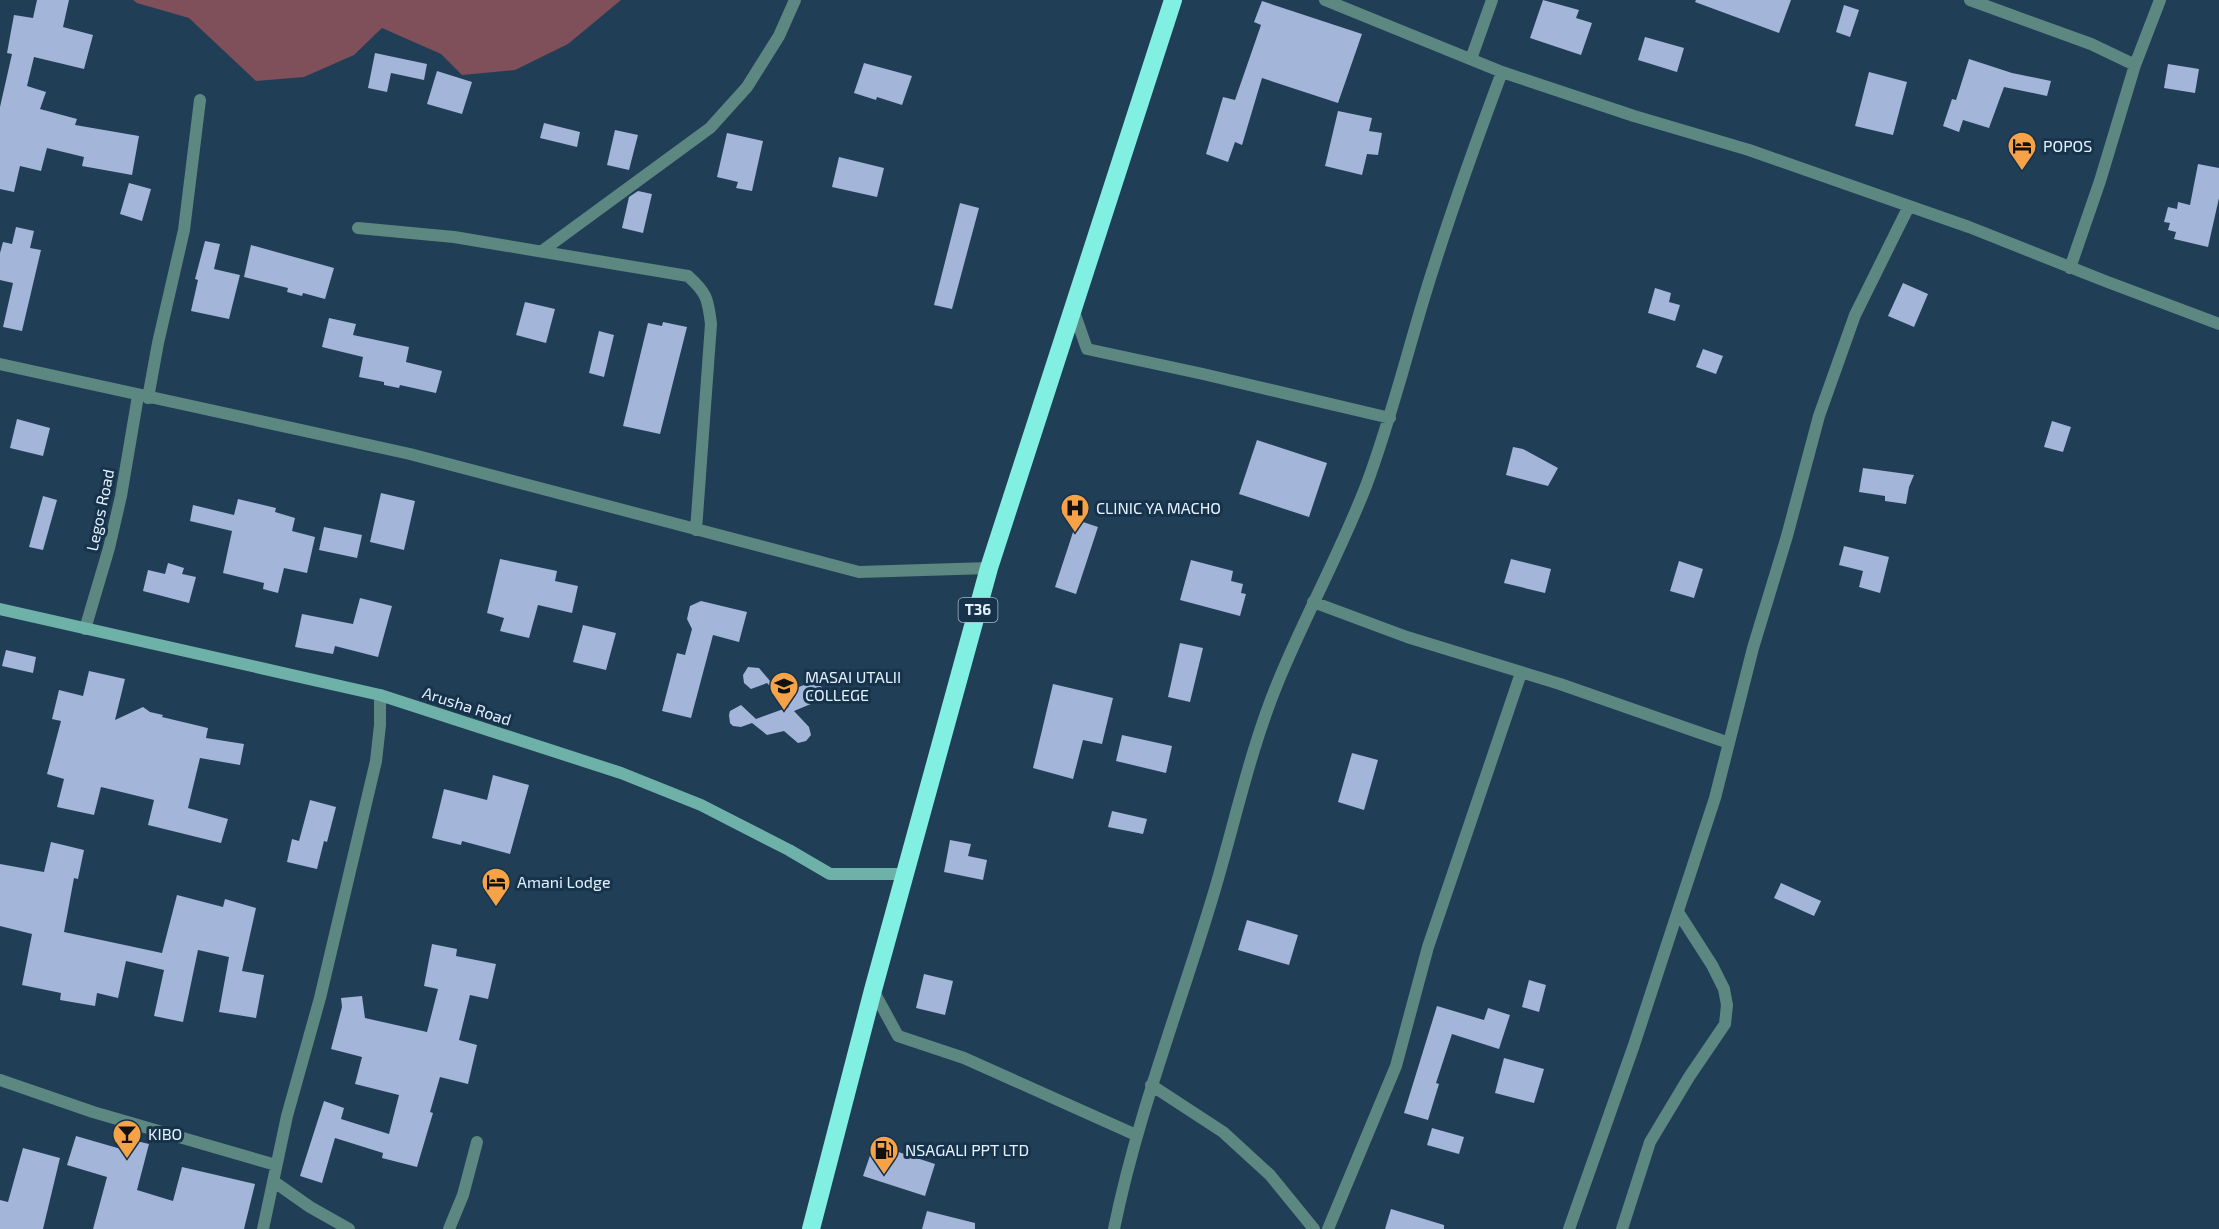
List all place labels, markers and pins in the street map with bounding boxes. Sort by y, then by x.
hotel icon: POPOS [2006,130,2038,172]
place label: POPOS [2043,136,2092,155]
hospital icon: CLINIC YA MACHO [1059,492,1091,534]
place label: CLINIC YA MACHO [1096,498,1221,517]
place label: MASAI UTALII COLLEGE [805,667,901,704]
school or university icon: MASAI UTALII COLLEGE [768,670,800,712]
hotel icon: Amani Lodge [480,866,512,908]
place label: Amani Lodge [517,872,611,891]
bar icon: KIBO [111,1118,143,1160]
place label: KIBO [148,1124,182,1143]
fuel station icon: NSAGALI PPT LTD [868,1134,900,1176]
place label: NSAGALI PPT LTD [905,1140,1029,1159]

